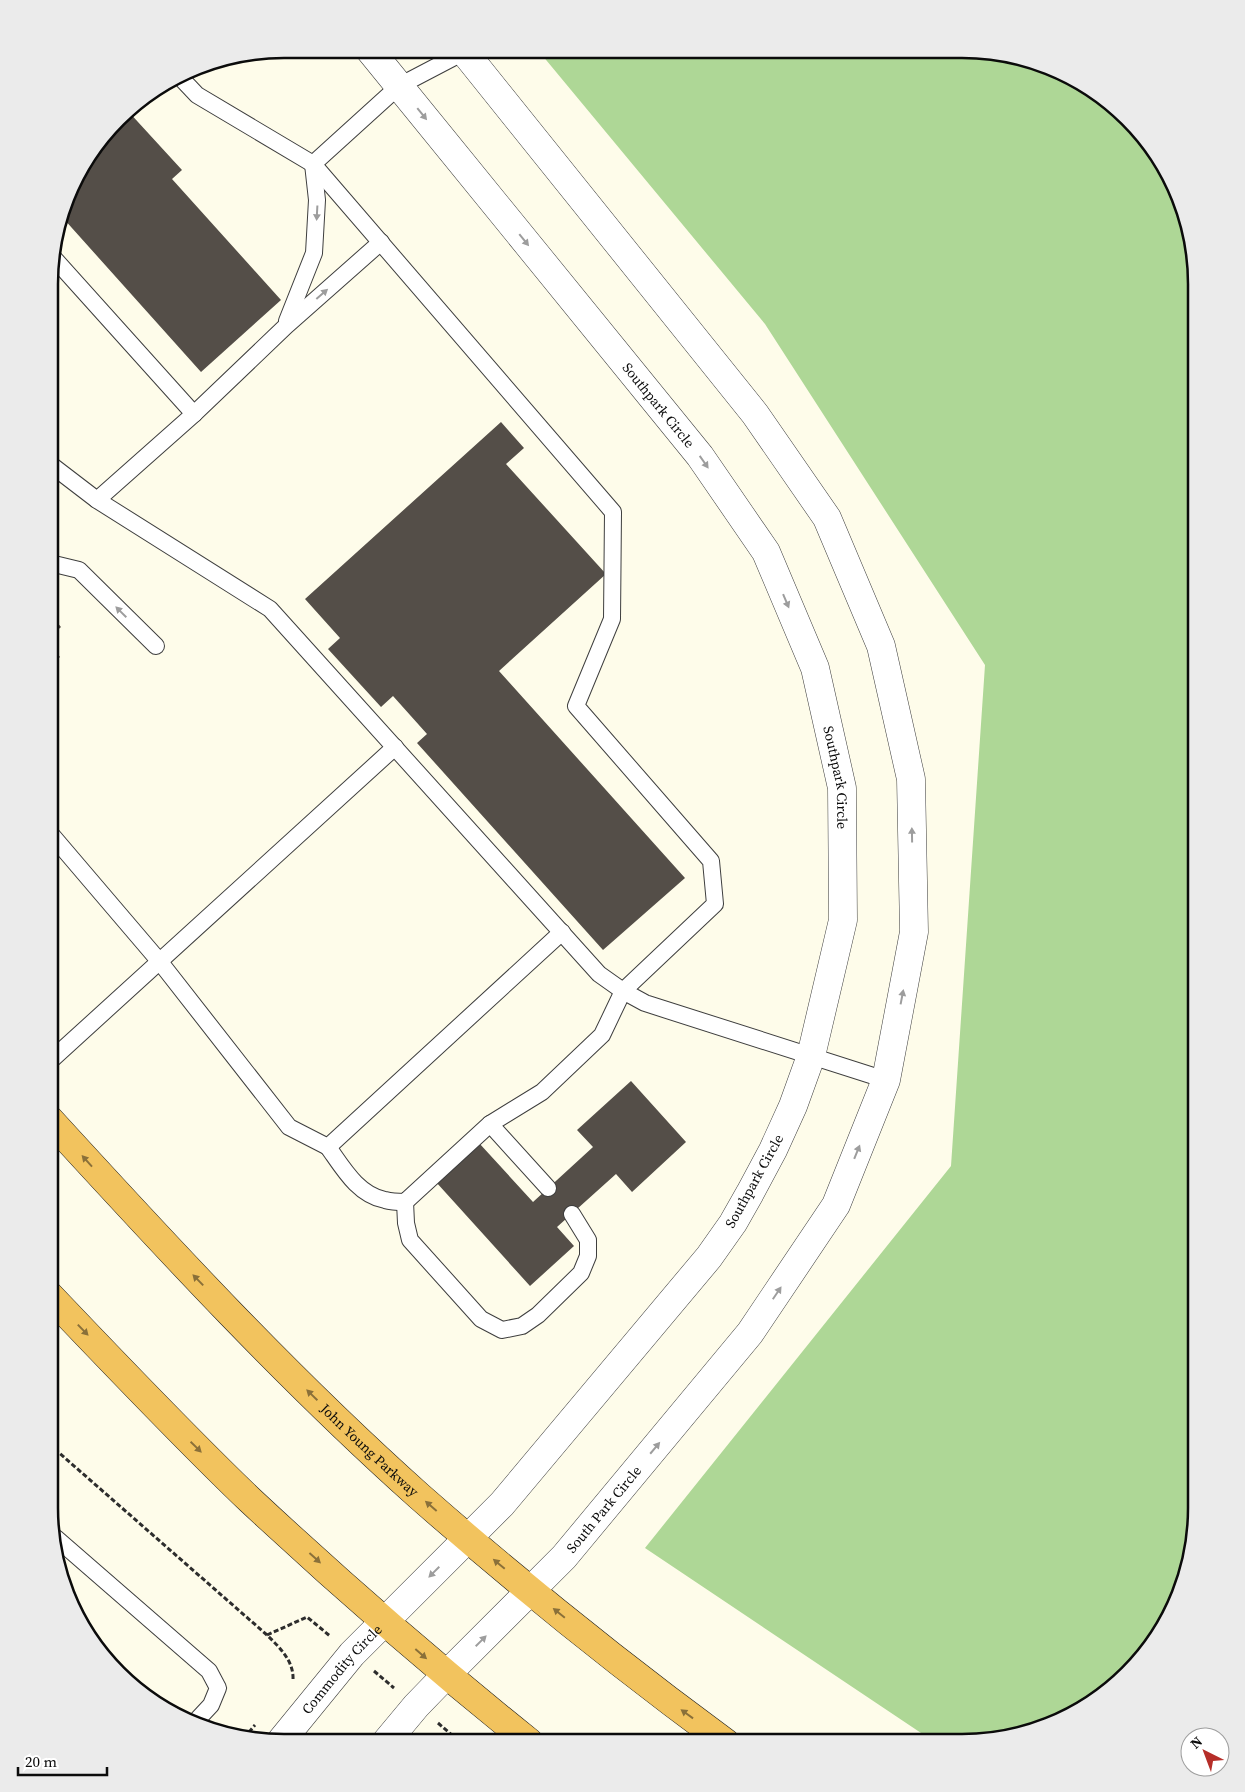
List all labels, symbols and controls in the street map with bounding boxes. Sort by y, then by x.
one-way arrow [416,108,427,121]
one-way arrow [312,205,320,221]
one-way arrow [519,234,530,247]
one-way arrow [316,288,329,299]
street label: Southpark Circle [618,358,699,452]
one-way arrow [699,455,709,469]
one-way arrow [783,594,791,608]
one-way arrow [116,606,128,618]
street label: Southpark Circle [818,724,852,829]
one-way arrow [908,827,916,843]
one-way arrow [898,988,906,1004]
street label: Southpark Circle [720,1131,788,1231]
one-way arrow [853,1144,861,1159]
one-way arrow [81,1155,93,1167]
one-way arrow [192,1274,204,1286]
one-way arrow [772,1286,782,1300]
one-way arrow [77,1324,89,1336]
one-way arrow [306,1389,318,1401]
street label: John Young Parkway [315,1398,424,1502]
one-way arrow [190,1441,202,1453]
one-way arrow [649,1442,660,1455]
street label: South Park Circle [561,1461,646,1557]
one-way arrow [425,1500,438,1511]
one-way arrow [308,1552,320,1564]
one-way arrow [494,1558,506,1570]
one-way arrow [428,1566,440,1578]
one-way arrow [553,1608,566,1619]
street label: Commodity Circle [297,1620,386,1718]
one-way arrow [474,1635,486,1647]
one-way arrow [415,1648,427,1660]
one-way arrow [680,1709,694,1719]
north arrow [1180,1727,1230,1777]
text: N [1186,1731,1207,1753]
scale bar [18,1744,106,1776]
text: 20 m [25,1751,57,1772]

